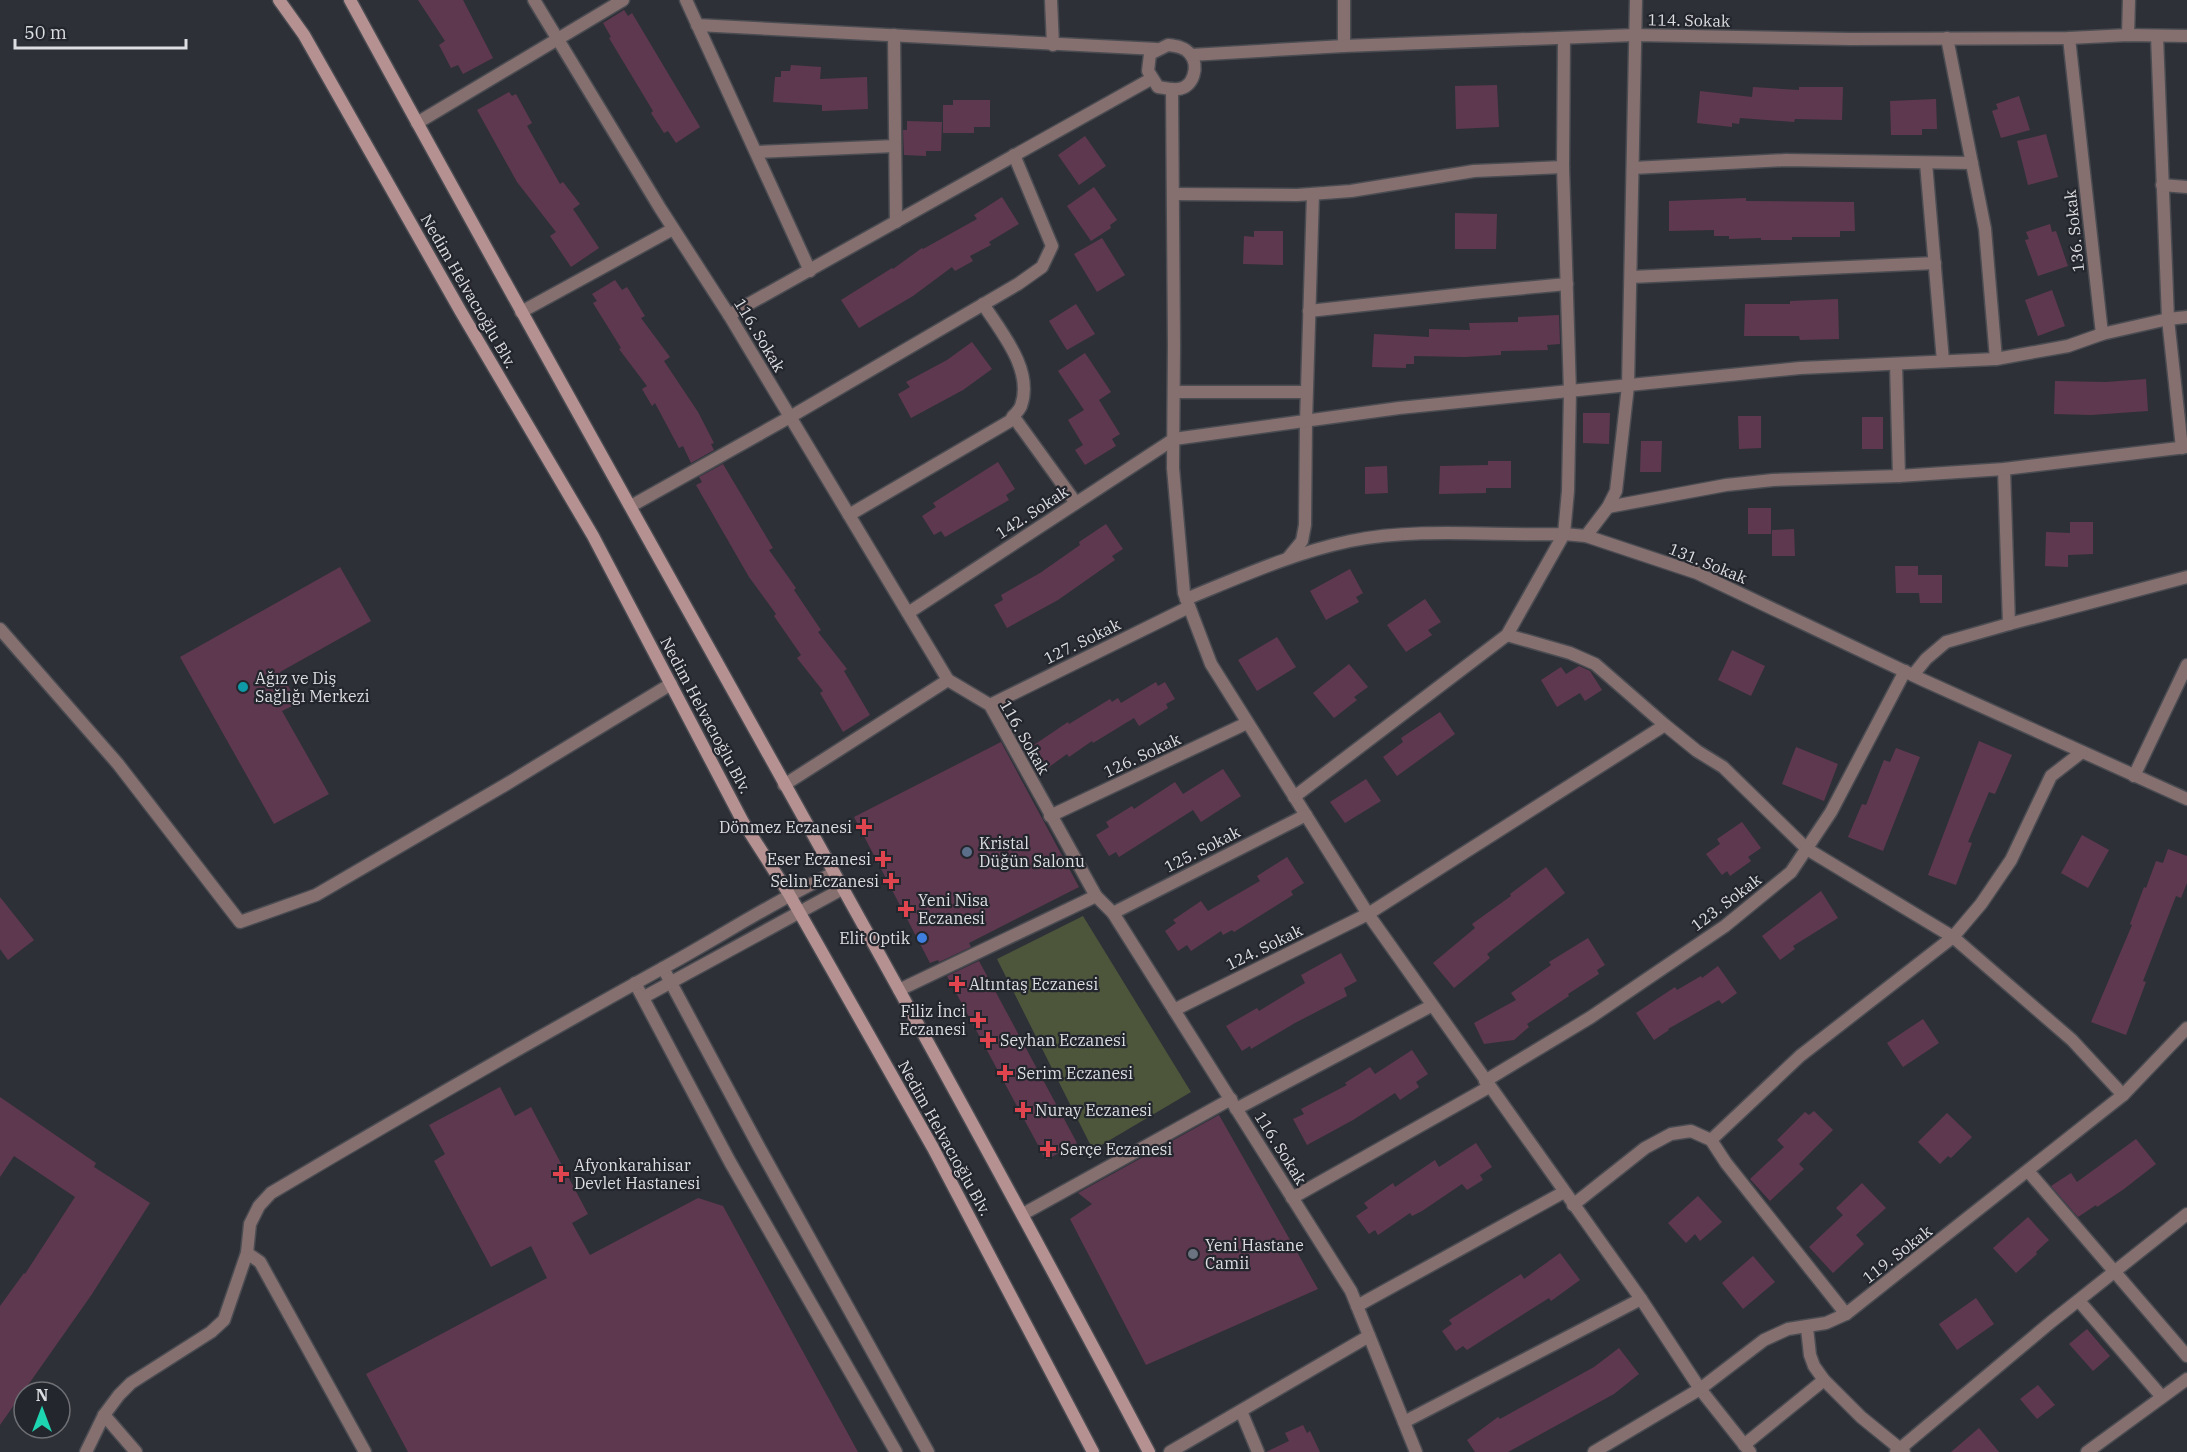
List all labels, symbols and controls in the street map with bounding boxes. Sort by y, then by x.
street label: 114. Sokak [1648,9,1731,31]
scale bar [15,12,186,50]
text: 50 m [24,21,67,44]
street label: 136. Sokak [2060,188,2088,273]
street label: Nedim Helvacıoğlu Blv. [417,210,521,372]
street label: 116. Sokak [730,294,790,376]
street label: 142. Sokak [992,481,1073,543]
street label: 131. Sokak [1666,538,1751,588]
street label: 127. Sokak [1040,614,1124,668]
street label: Nedim Helvacıoğlu Blv. [656,633,756,797]
place label: Ağız ve Diş Sağlığı Merkezi [255,668,370,706]
marker: Ağız ve Diş Sağlığı Merkezi [236,680,250,694]
street label: 116. Sokak [996,696,1055,778]
street label: 126. Sokak [1100,728,1184,782]
place label: Dönmez Eczanesi [719,817,852,837]
marker: Dönmez Eczanesi [857,820,871,834]
street label: 125. Sokak [1161,821,1244,877]
place label: Kristal Düğün Salonu [979,833,1085,871]
marker: Kristal Düğün Salonu [960,845,974,859]
place label: Eser Eczanesi [767,849,871,869]
marker: Eser Eczanesi [876,852,890,866]
street label: 123. Sokak [1687,869,1766,935]
place label: Selin Eczanesi [770,871,879,891]
marker: Selin Eczanesi [884,874,898,888]
place label: Yeni Nisa Eczanesi [918,890,989,928]
marker: Yeni Nisa Eczanesi [899,902,913,916]
street label: 124. Sokak [1222,920,1306,974]
place label: Elit Optik [839,928,911,948]
marker: Elit Optik [915,931,929,945]
place label: Altıntaş Eczanesi [969,974,1098,994]
marker: Altıntaş Eczanesi [950,977,964,991]
place label: Filiz İnci Eczanesi [899,1001,966,1039]
marker: Filiz İnci Eczanesi [971,1013,985,1027]
place label: Seyhan Eczanesi [1000,1030,1126,1050]
marker: Seyhan Eczanesi [981,1033,995,1047]
street label: Nedim Helvacıoğlu Blv. [894,1057,996,1219]
place label: Serim Eczanesi [1017,1063,1133,1083]
marker: Serim Eczanesi [998,1066,1012,1080]
place label: Nuray Eczanesi [1035,1100,1152,1120]
marker: Nuray Eczanesi [1016,1103,1030,1117]
street label: 116. Sokak [1251,1108,1312,1189]
place label: Serçe Eczanesi [1060,1139,1172,1159]
marker: Serçe Eczanesi [1041,1142,1055,1156]
place label: Afyonkarahisar Devlet Hastanesi [574,1155,700,1193]
marker: Afyonkarahisar Devlet Hastanesi [552,1165,570,1183]
street label: 119. Sokak [1858,1220,1936,1287]
place label: Yeni Hastane Camii [1205,1235,1304,1273]
marker: Yeni Hastane Camii [1186,1247,1200,1261]
north arrow [12,1380,72,1440]
text: N [36,1385,48,1405]

